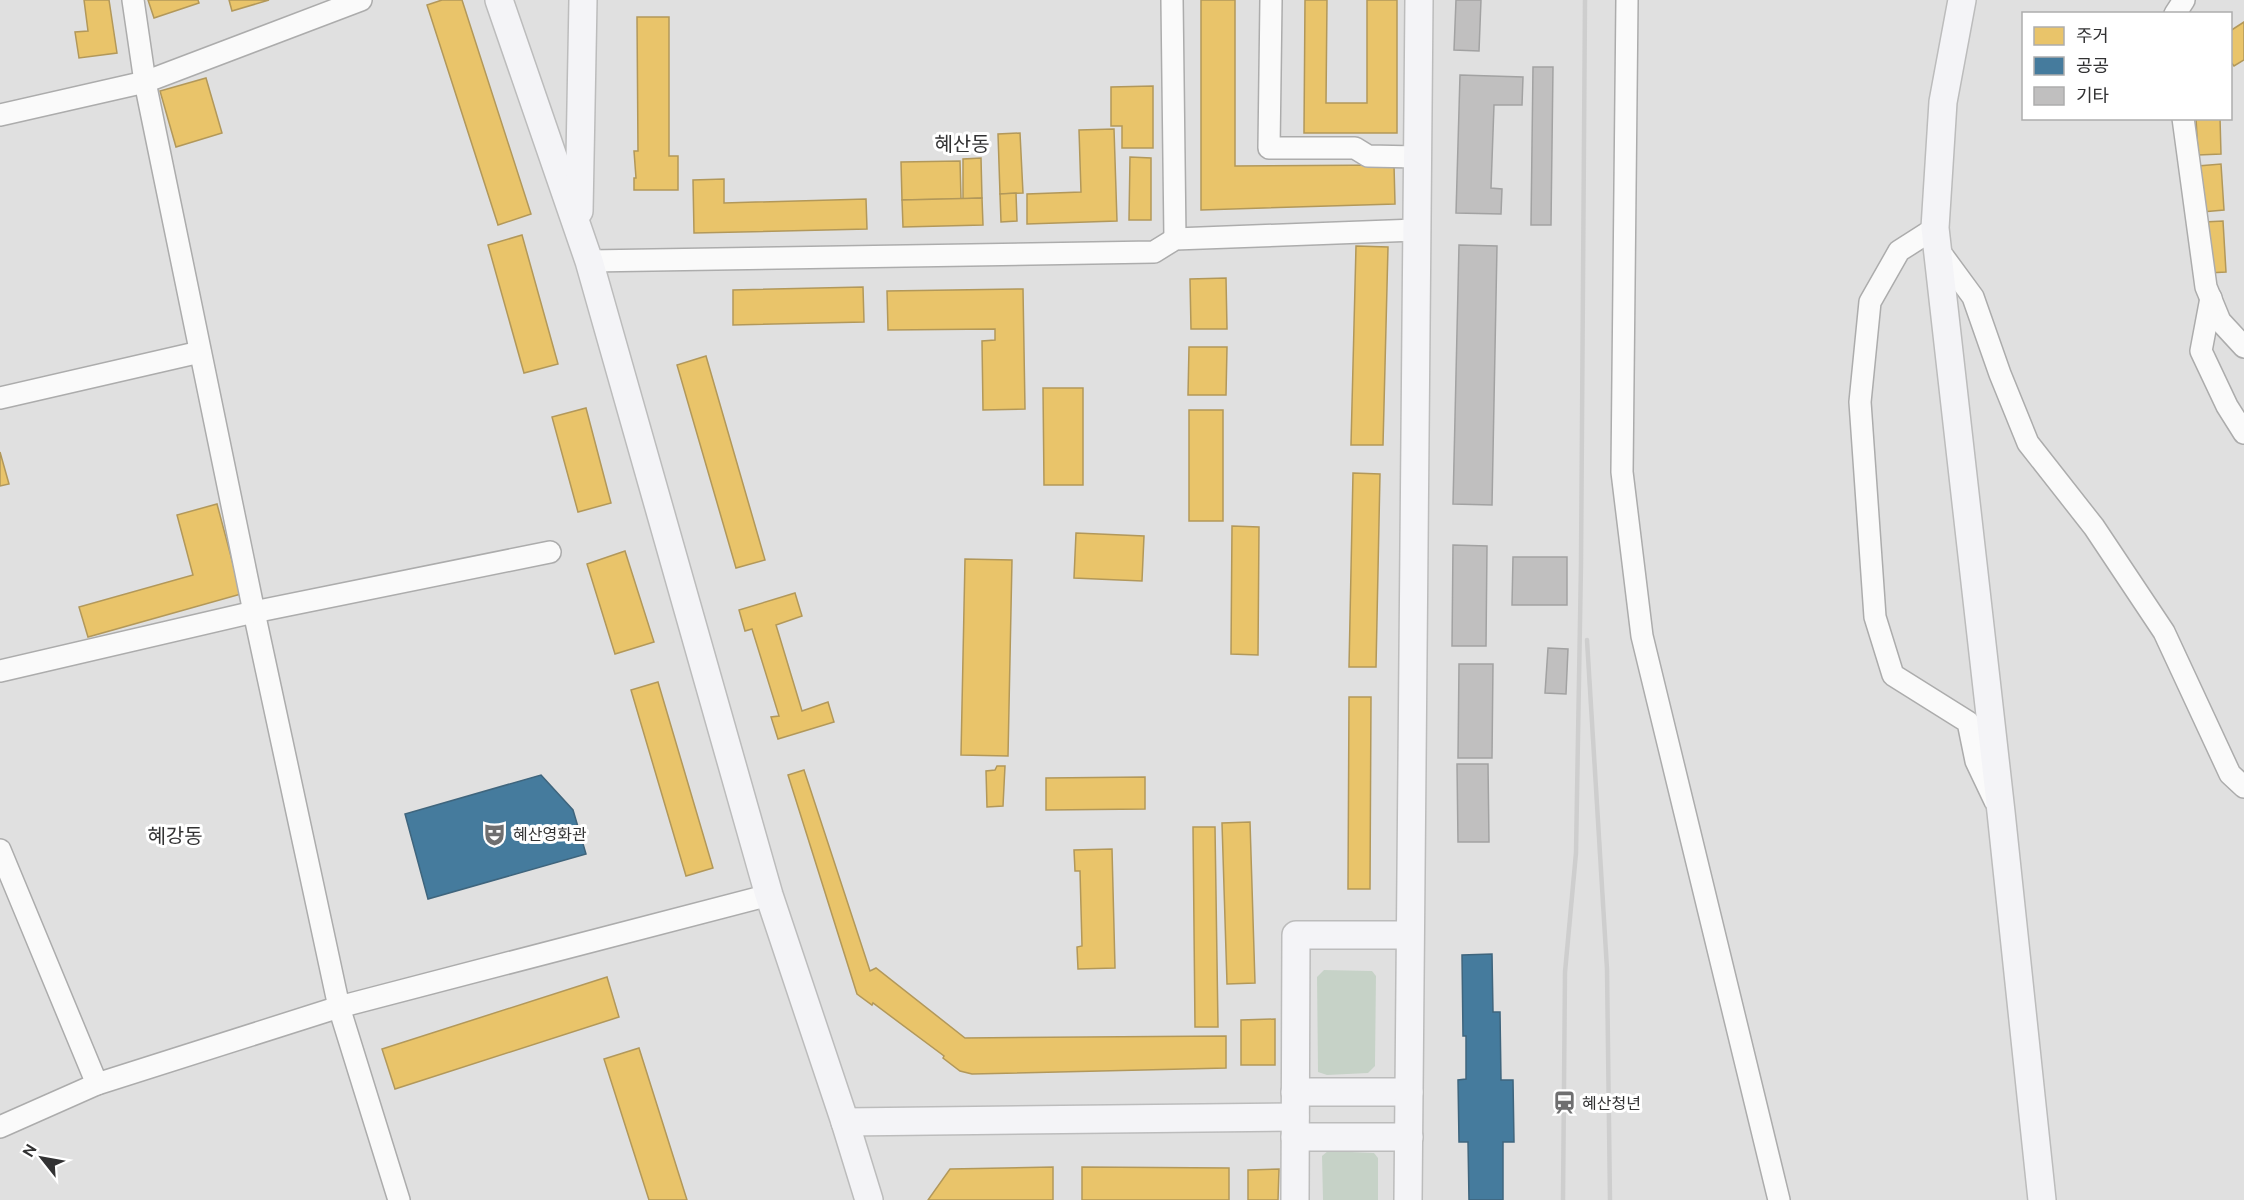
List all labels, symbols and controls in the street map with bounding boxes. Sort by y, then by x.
legend [2022,12,2232,120]
text: 주거 [2076,25,2109,45]
text: 공공 [2076,55,2109,75]
text: 기타 [2076,85,2110,105]
district label: 혜산동 [934,132,990,155]
theatre icon: 혜산영화관 [482,821,508,847]
district label: 혜강동 [147,824,203,847]
place label: 혜산영화관 [513,825,587,843]
station icon: 혜산청년 [1551,1090,1577,1116]
place label: 혜산청년 [1582,1094,1641,1112]
north arrow [12,1128,72,1188]
text: N [18,1141,40,1160]

